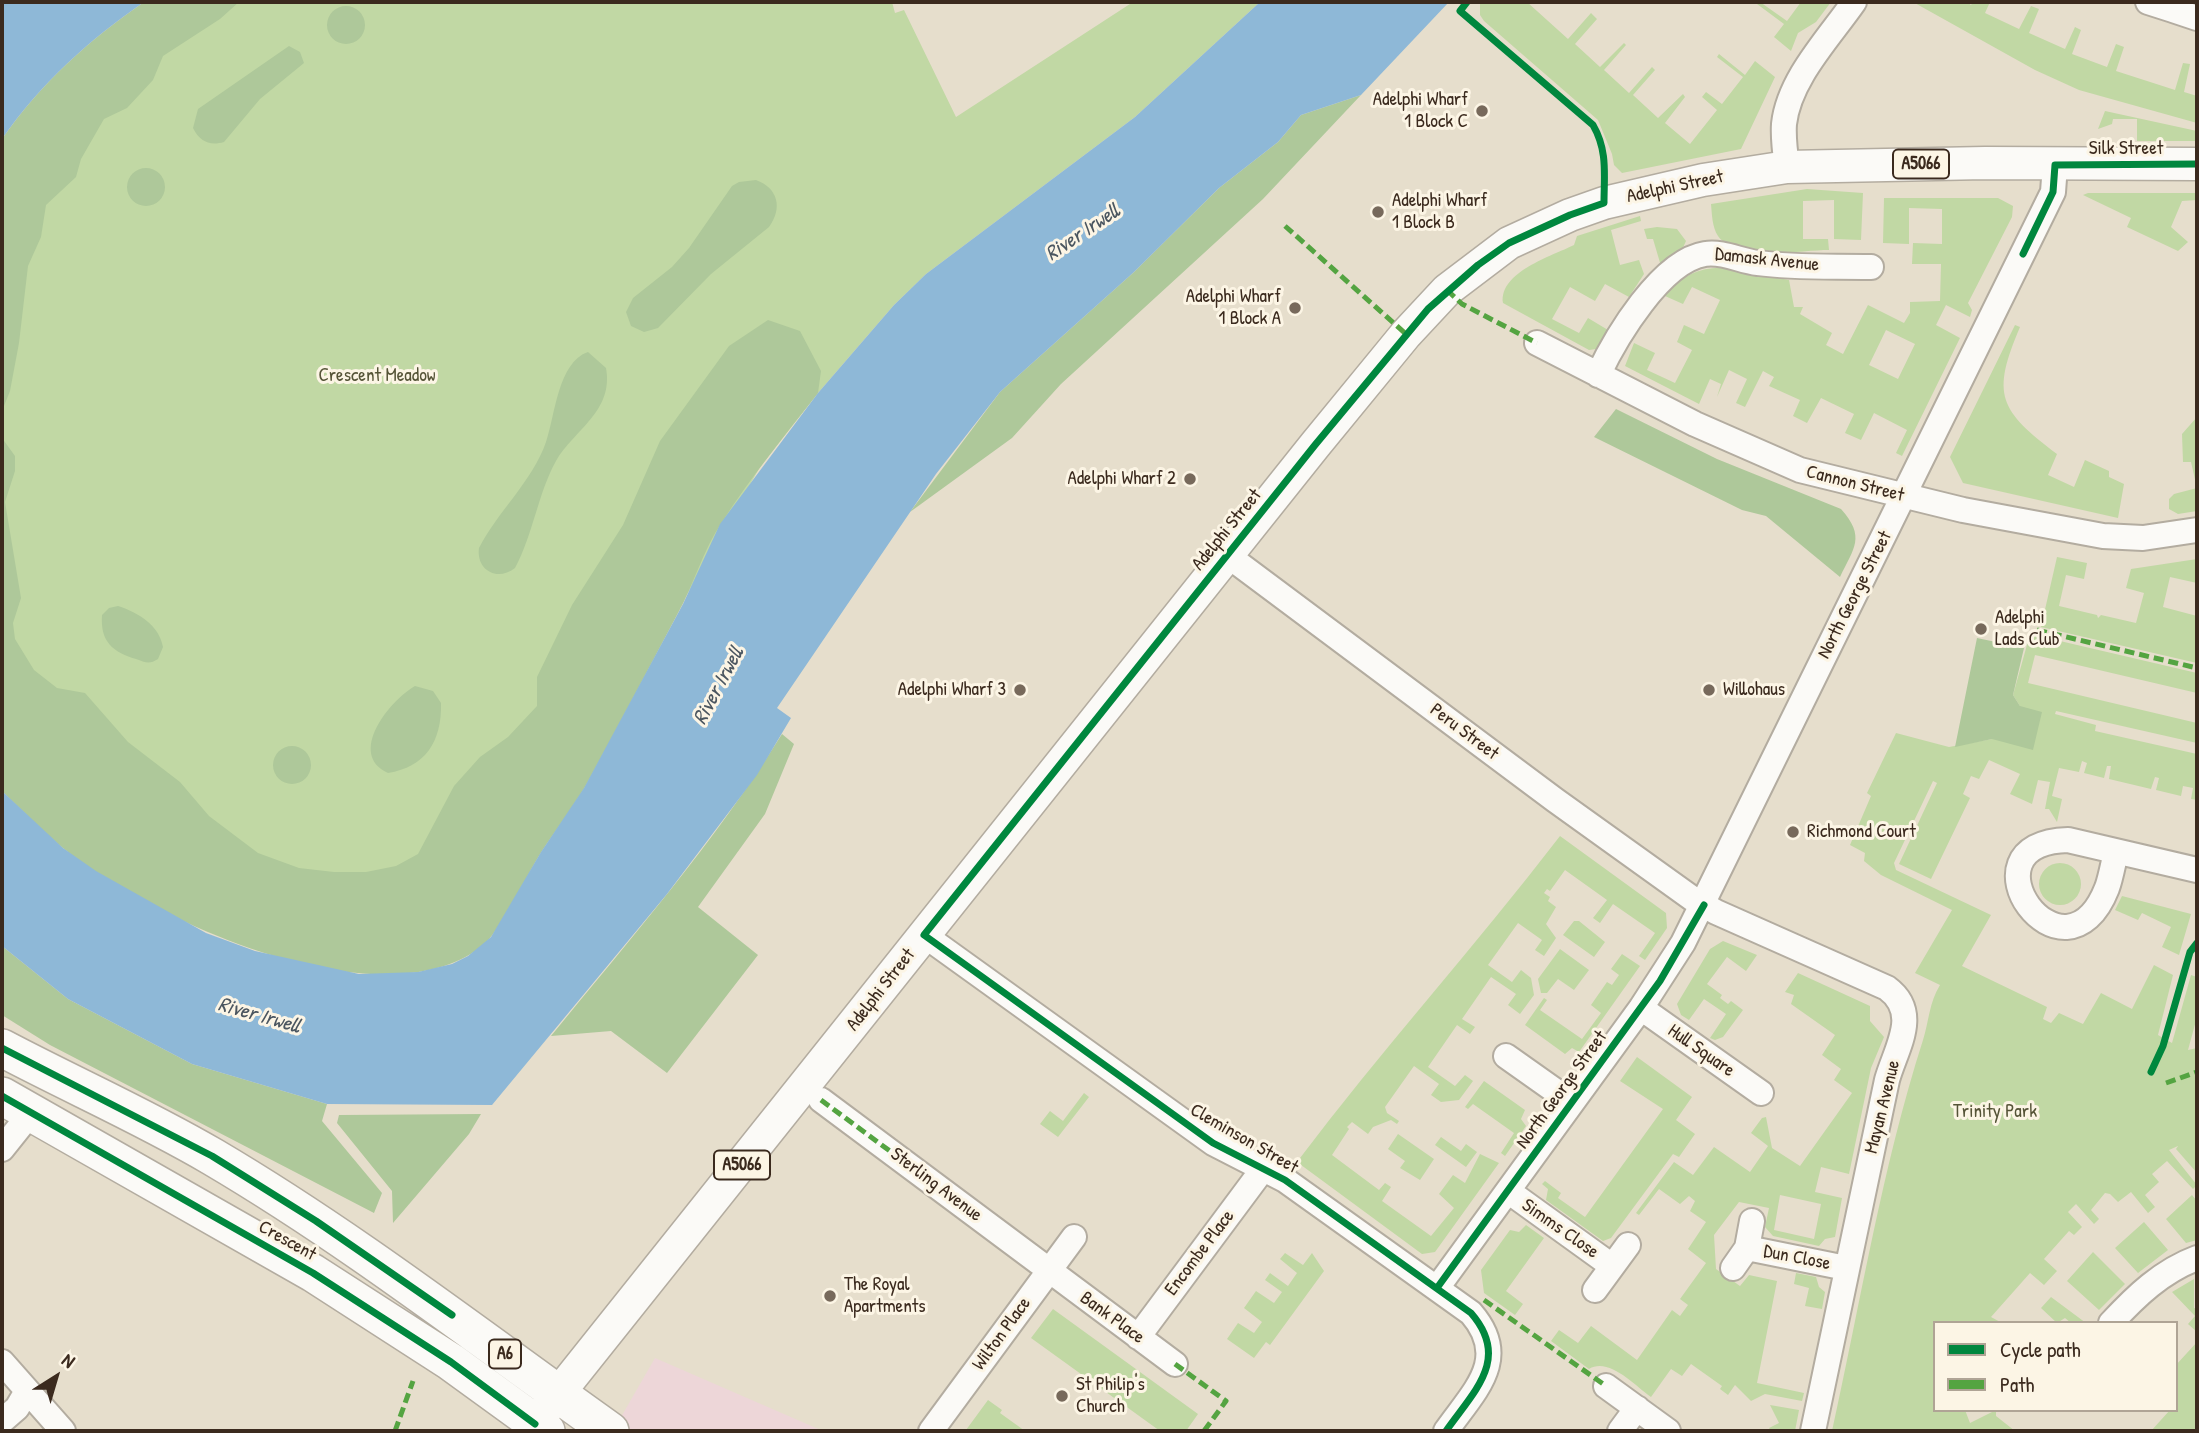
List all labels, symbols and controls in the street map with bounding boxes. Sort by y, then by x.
place label: Adelphi Wharf 1 Block C [1373,89,1468,133]
marker: Adelphi Wharf 1 Block C [1474,103,1490,119]
street label: Silk Street [2089,138,2163,160]
road number: A5066 [1893,149,1949,178]
street label: Adelphi Street [1625,166,1725,208]
place label: Adelphi Wharf 1 Block B [1392,190,1487,234]
water label: River Irwell [1041,199,1125,267]
marker: Adelphi Wharf 1 Block B [1370,204,1386,220]
street label: Damask Avenue [1714,243,1820,277]
place label: Adelphi Wharf 1 Block A [1186,286,1281,330]
marker: Adelphi Wharf 1 Block A [1287,300,1303,316]
park label: Crescent Meadow [318,365,436,387]
street label: Cannon Street [1804,461,1906,507]
place label: Adelphi Wharf 2 [1067,468,1176,490]
marker: Adelphi Wharf 2 [1182,471,1198,487]
street label: Adelphi Street [1187,485,1267,575]
street label: North George Street [1813,527,1897,663]
place label: Adelphi Lads Club [1995,607,2060,651]
marker: Adelphi Lads Club [1973,621,1989,637]
water label: River Irwell [688,643,750,729]
place label: Adelphi Wharf 3 [898,679,1006,701]
place label: Willohaus [1723,679,1785,701]
marker: Adelphi Wharf 3 [1012,682,1028,698]
marker: Willohaus [1701,682,1717,698]
street label: Peru Street [1425,699,1503,765]
place label: Richmond Court [1807,821,1916,843]
marker: Richmond Court [1785,824,1801,840]
street label: Adelphi Street [842,944,920,1036]
water label: River Irwell [215,992,303,1040]
street label: Hull Square [1663,1020,1739,1082]
street label: North George Street [1512,1027,1612,1153]
street label: Mayan Avenue [1860,1058,1906,1156]
street label: Cleminson Street [1186,1099,1302,1179]
park label: Trinity Park [1953,1101,2037,1123]
street label: Sterling Avenue [886,1143,986,1227]
road number: A5066 [714,1150,770,1180]
street label: Simms Close [1517,1194,1603,1264]
street label: Encombe Place [1160,1206,1240,1300]
street label: Crescent [254,1216,320,1266]
street label: Dun Close [1762,1240,1832,1276]
place label: The Royal Apartments [844,1274,926,1318]
street label: Bank Place [1075,1287,1149,1349]
marker: The Royal Apartments [822,1288,838,1304]
street label: Wilton Place [968,1293,1036,1375]
legend [1933,1321,2178,1412]
text: Cycle path [2000,1335,2081,1364]
road number: A6 [489,1339,521,1368]
north arrow [21,1342,91,1412]
text: N [57,1347,80,1374]
text: Path [2000,1370,2034,1399]
place label: St Philip's Church [1076,1374,1145,1418]
marker: St Philip's Church [1054,1388,1070,1404]

